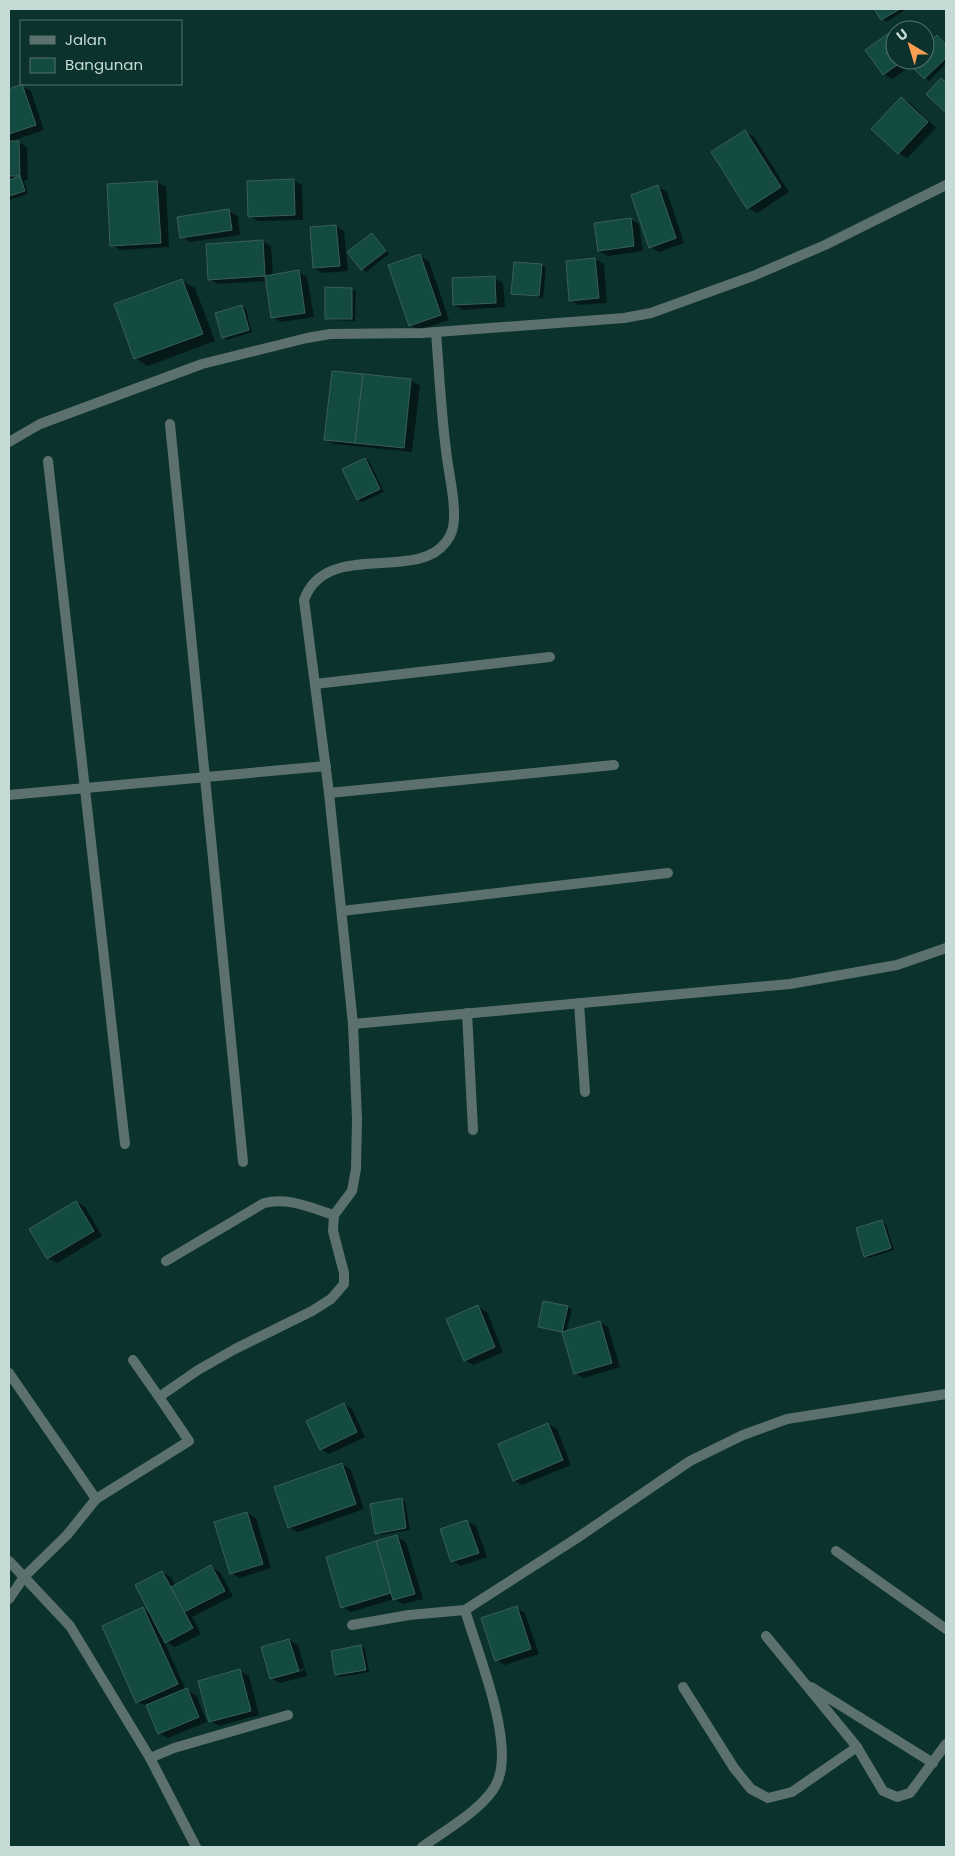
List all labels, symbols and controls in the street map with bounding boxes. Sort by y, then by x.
legend [20,20,182,85]
north arrow [885,20,935,70]
text: U [892,24,912,46]
text: Jalan [65,29,107,50]
text: Bangunan [65,54,143,75]

